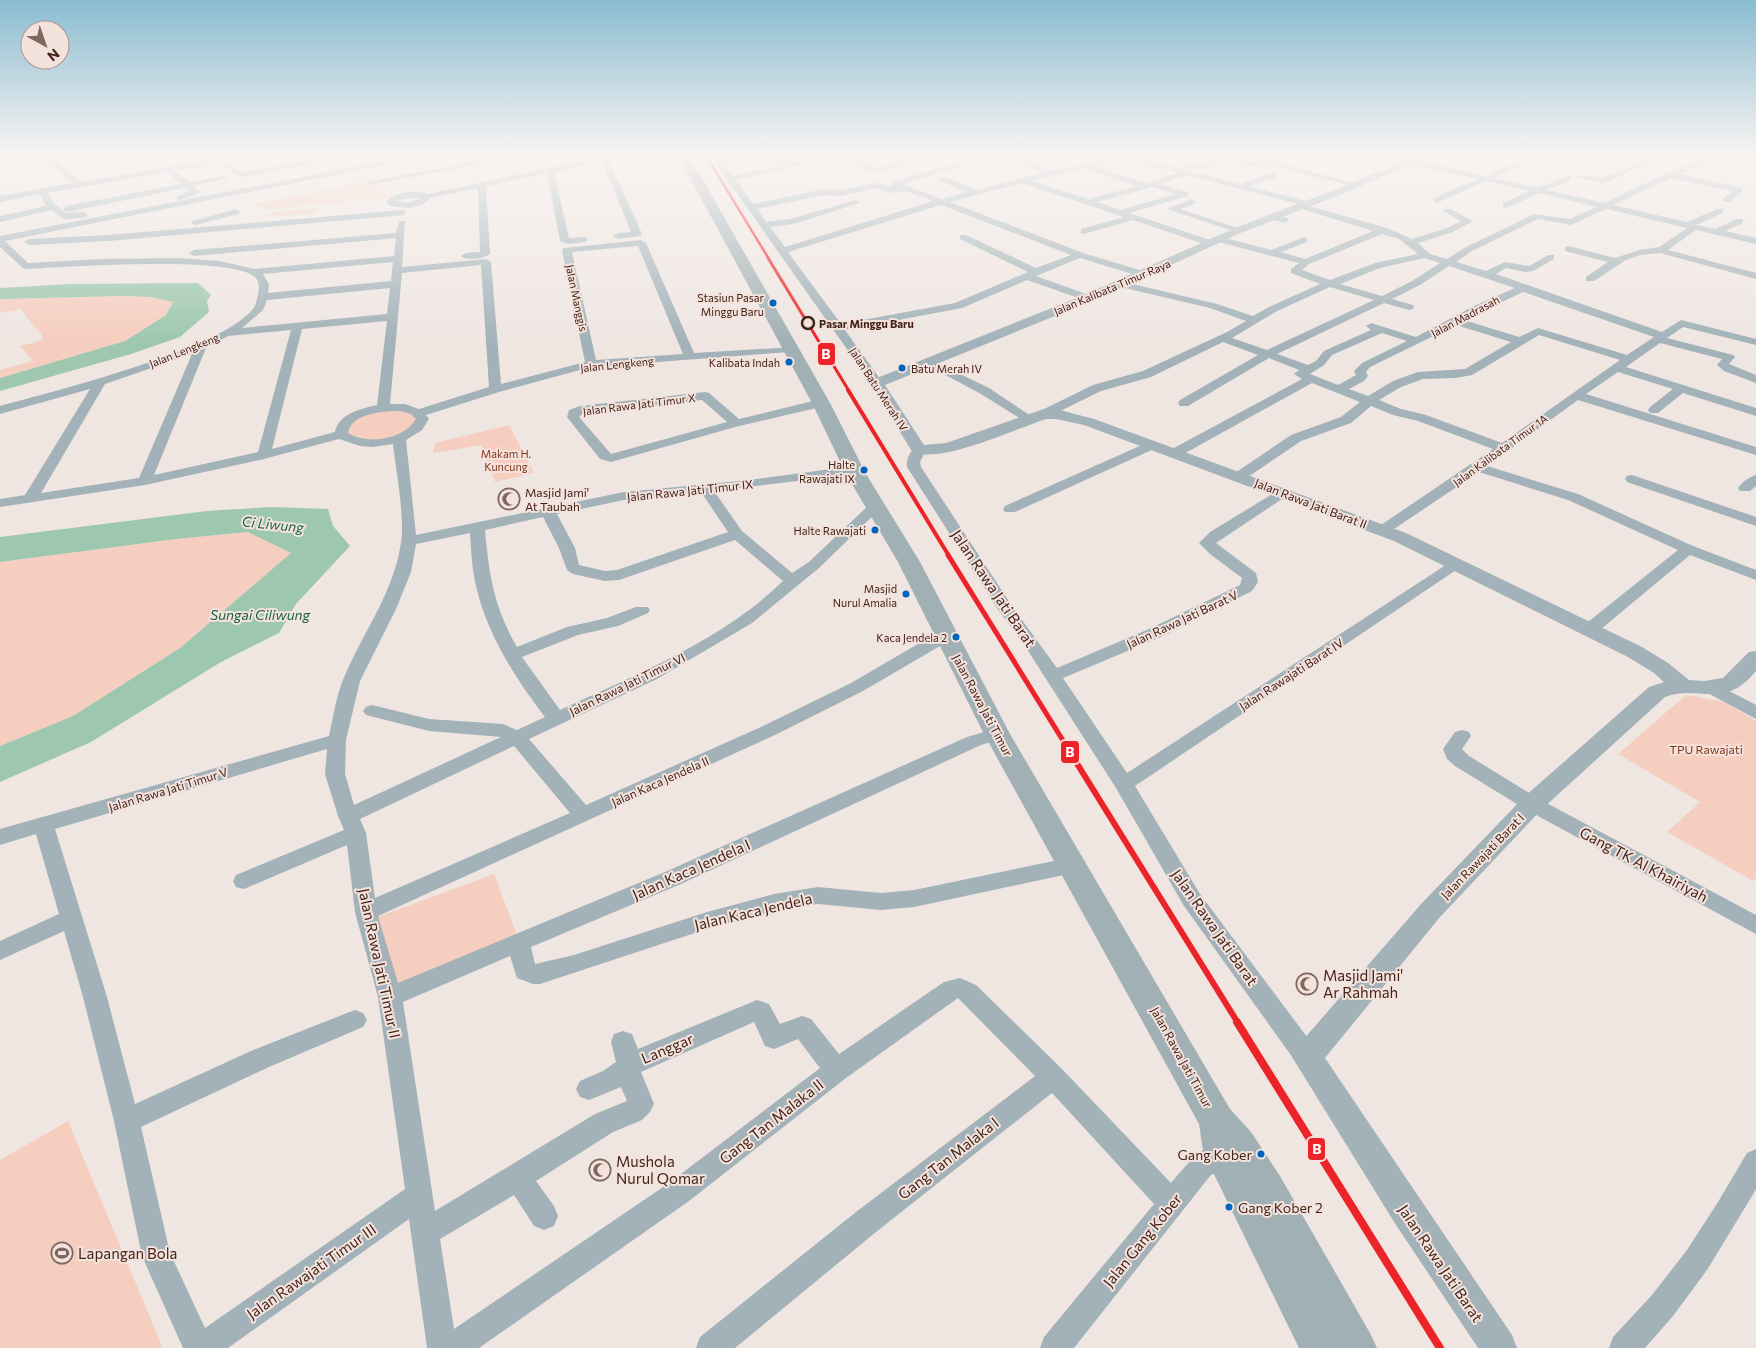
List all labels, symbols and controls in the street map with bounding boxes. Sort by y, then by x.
north arrow [20,20,70,70]
text: N [44,45,63,65]
street label: Jalan Kalibata Timur Raya [1052,256,1173,318]
street label: Jalan Manggis [563,263,590,333]
place label: Stasiun Pasar Minggu Baru [697,291,765,318]
street label: Jalan Madrasah [1429,293,1502,340]
marker: Stasiun Pasar Minggu Baru [768,298,778,308]
marker: Pasar Minggu Baru [801,316,815,330]
place label: Pasar Minggu Baru [819,317,914,330]
street label: Jalan Lengkeng [147,330,221,371]
line badge: B [817,342,836,366]
text: B [821,345,831,362]
street label: Jalan Batu Merah IV [846,345,911,434]
street label: Jalan Lengkeng [579,354,655,375]
place label: Kalibata Indah [709,356,780,369]
marker: Kalibata Indah [784,357,794,367]
place label: Batu Merah IV [911,362,982,375]
marker: Batu Merah IV [897,363,907,373]
street label: Jalan Rawa Jati Timur X [582,391,697,418]
street label: Jalan Kalibata Timur 1A [1450,411,1551,489]
park label: Makam H. Kuncung [481,447,532,473]
place label: Halte Rawajati IX [799,458,856,485]
marker: Halte Rawajati IX [859,465,869,475]
street label: Jalan Rawa Jati Barat II [1252,475,1369,532]
street label: Jalan Rawa Jati Timur IX [626,476,754,505]
place label: Masjid Jami' At Taubah [525,485,589,513]
mosque icon: Masjid Jami' At Taubah [497,487,521,511]
water label: Ci Liwung [241,512,306,536]
place label: Halte Rawajati [794,524,866,537]
marker: Halte Rawajati [870,525,880,535]
street label: Jalan Rawa Jati Barat [948,526,1040,650]
place label: Masjid Nurul Amalia [833,582,897,609]
street label: Jalan Rawa Jati Barat V [1124,587,1240,652]
marker: Masjid Nurul Amalia [901,589,911,599]
water label: Sungai Ciliwung [210,606,311,623]
place label: Kaca Jendela 2 [876,631,947,645]
marker: Kaca Jendela 2 [951,632,961,642]
street label: Jalan Rawajati Barat IV [1236,635,1346,714]
street label: Jalan Rawa Jati Timur VI [567,650,688,719]
street label: Jalan Rawa Jati Timur [949,652,1016,759]
line badge: B [1060,740,1080,764]
park label: TPU Rawajati [1669,742,1743,756]
text: B [1065,743,1075,760]
street label: Jalan Kaca Jendela II [609,753,711,810]
street label: Jalan Rawa Jati Timur V [107,764,230,815]
street label: Jalan Rawajati Barat I [1438,810,1527,902]
street label: Gang TK Al Khairiyah [1577,823,1711,905]
street label: Jalan Kaca Jendela I [629,835,753,903]
street label: Jalan Rawa Jati Barat [1168,865,1262,989]
street label: Jalan Rawa Jati Timur II [355,886,405,1040]
street label: Jalan Kaca Jendela [692,889,814,933]
place label: Masjid Jami' Ar Rahmah [1323,966,1403,1001]
mosque icon: Masjid Jami' Ar Rahmah [1295,972,1319,996]
street label: Jalan Rawa Jati Timur [1148,1004,1216,1111]
street label: Langgar [638,1029,696,1067]
street label: Gang Tan Malaka II [715,1075,827,1167]
street label: Gang Tan Malaka I [894,1113,1002,1203]
line badge: B [1307,1137,1326,1161]
text: B [1312,1140,1322,1157]
place label: Gang Kober [1178,1146,1252,1163]
marker: Gang Kober [1256,1149,1266,1159]
place label: Mushola Nurul Qomar [616,1152,705,1187]
mosque icon: Mushola Nurul Qomar [588,1158,612,1182]
street label: Jalan Gang Kober [1099,1190,1185,1290]
place label: Gang Kober 2 [1238,1199,1323,1216]
street label: Jalan Rawa Jati Barat [1395,1201,1487,1325]
marker: Gang Kober 2 [1224,1202,1234,1212]
street label: Jalan Rawajati Timur III [243,1220,379,1322]
sports icon: Lapangan Bola [50,1241,74,1265]
place label: Lapangan Bola [78,1244,177,1262]

